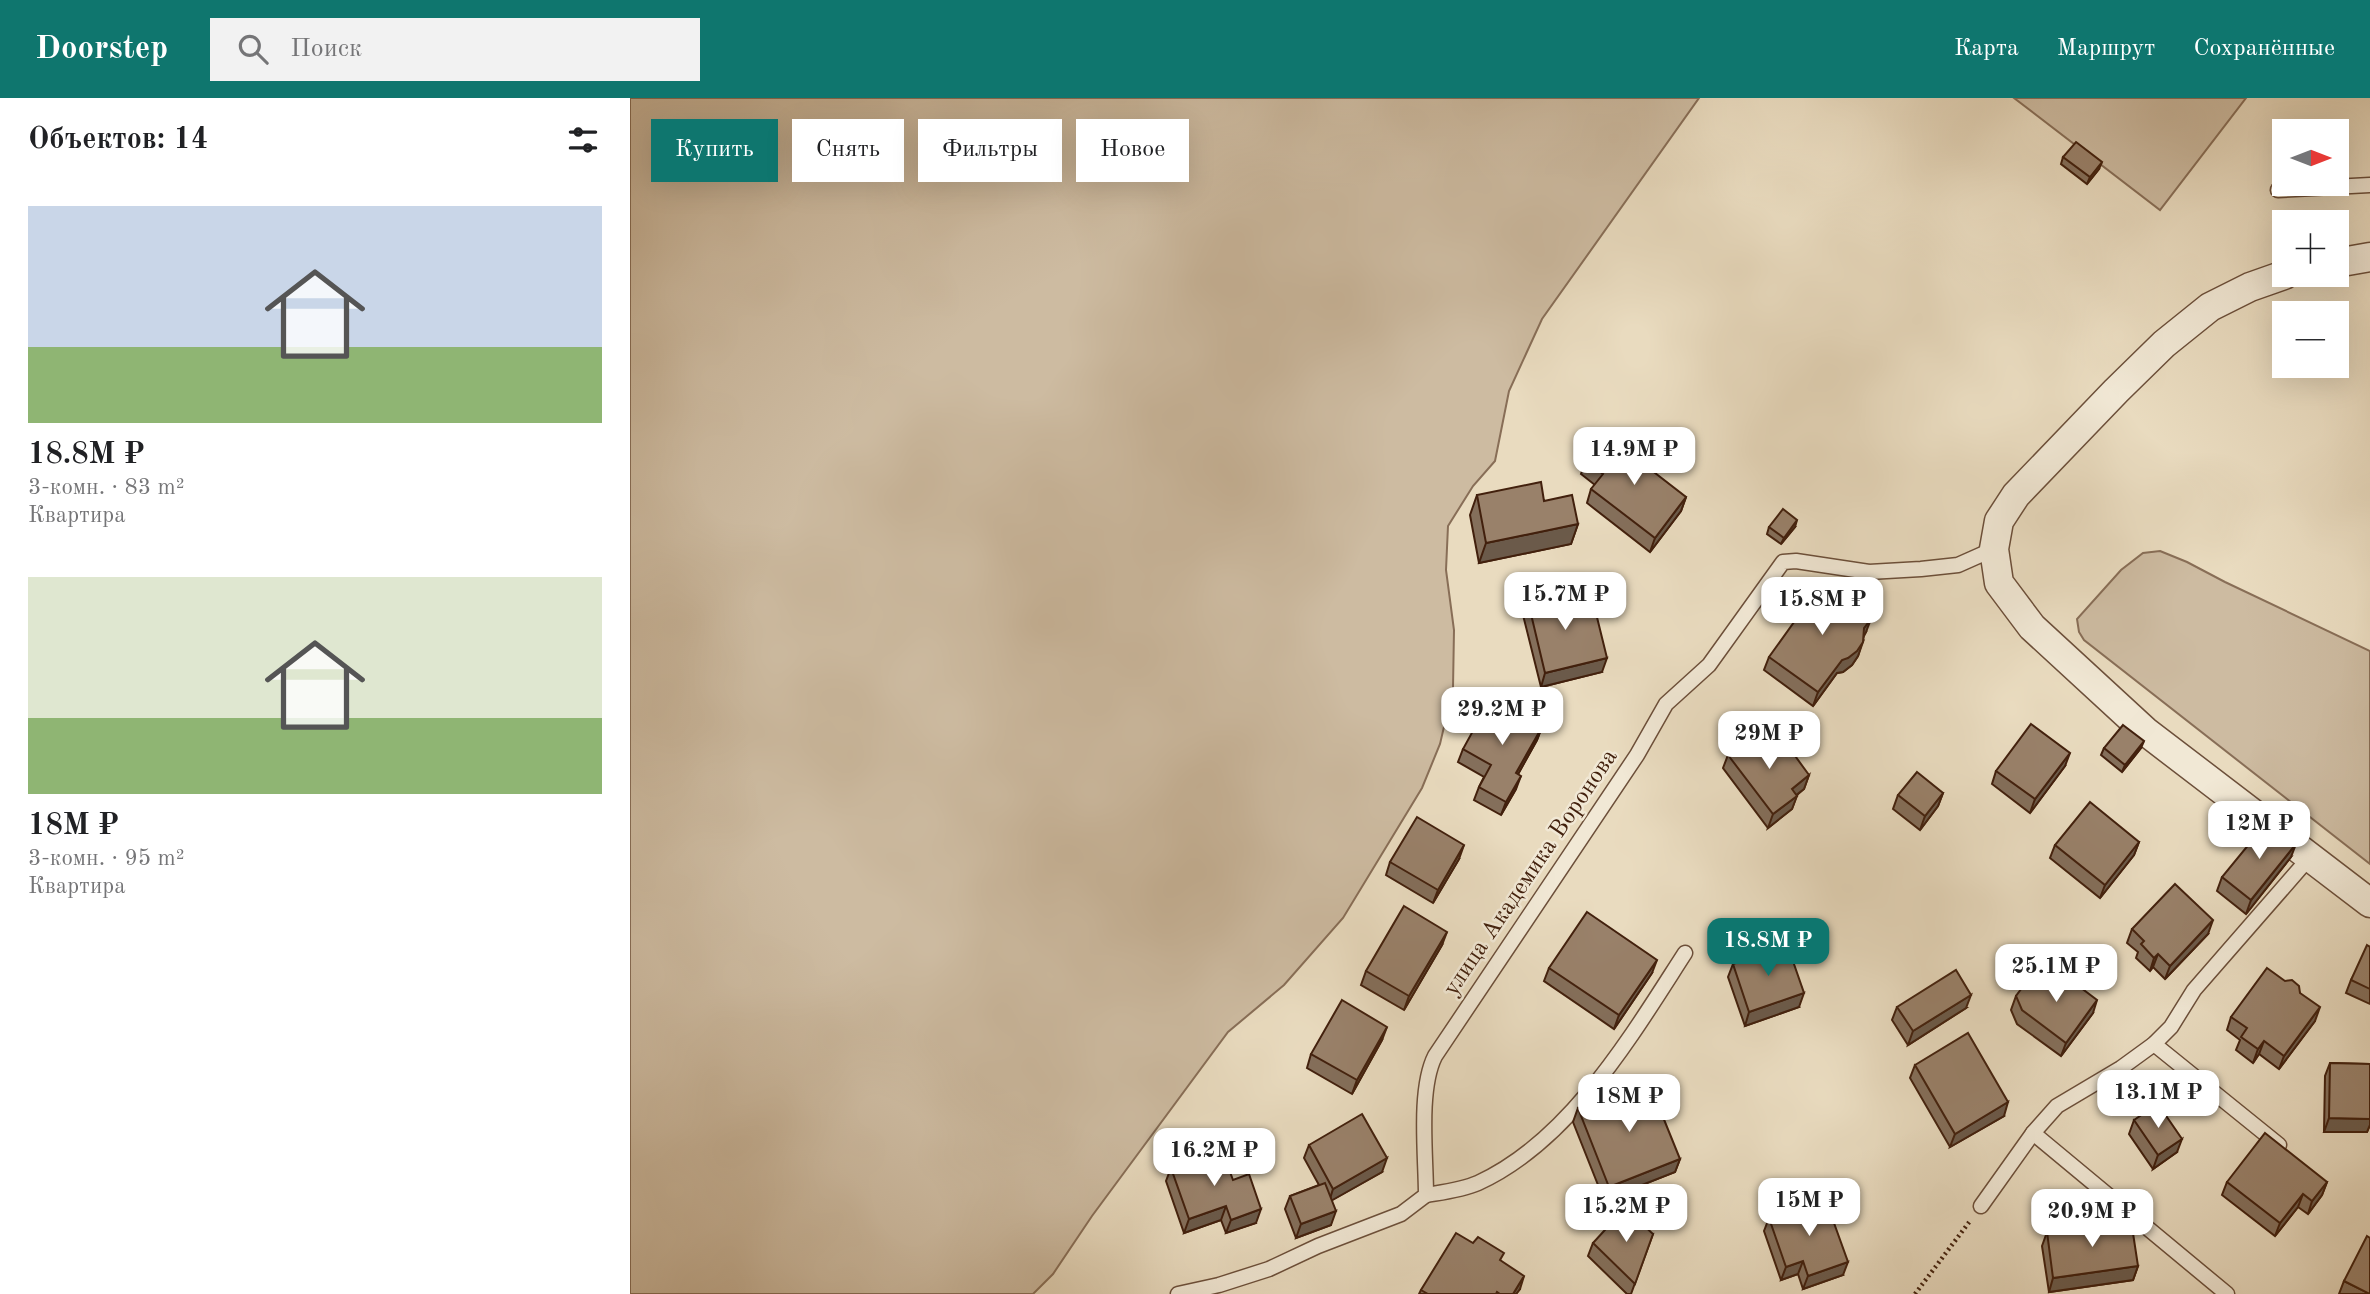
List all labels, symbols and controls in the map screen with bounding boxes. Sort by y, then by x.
search box [210,18,700,81]
icon: search [234,30,272,68]
text: Doorstep [35,33,168,66]
text: Поиск [290,36,362,62]
text: Карта [1954,37,2019,61]
text: Маршрут [2057,37,2155,61]
text: Сохранённые [2193,37,2335,61]
chip: Купить [651,119,778,182]
chip: Снять [792,119,904,182]
chip: Фильтры [918,119,1062,182]
chip: Новое [1076,119,1189,182]
north arrow [2272,119,2348,196]
map controls [2272,119,2349,378]
icon: filters [564,121,602,159]
text: Объектов: 14 [28,125,208,155]
button: + [2272,210,2349,287]
icon: home [252,251,378,377]
button: − [2272,301,2349,378]
pin: 14.9M ₽ [1569,428,1699,487]
text: 14.9M ₽ [1589,438,1679,461]
text: 18.8M ₽ [28,440,145,470]
text: 3-комн. · 83 m² [28,476,185,499]
text: Квартира [28,504,126,527]
pin: 15.7M ₽ [1500,573,1630,632]
pin: 15.8M ₽ [1757,578,1887,637]
text: 15.7M ₽ [1520,583,1610,606]
text: 15.8M ₽ [1777,588,1867,611]
icon: home [252,622,378,748]
pin: 29.2M ₽ [1437,688,1567,747]
text: 29.2M ₽ [1457,698,1547,721]
pin: 29M ₽ [1720,712,1818,771]
text: 29M ₽ [1734,722,1804,745]
street label: улица Академика Воронова [1439,745,1623,1001]
pin: 12M ₽ [2210,802,2308,861]
text: 18M ₽ [28,811,119,841]
text: 12M ₽ [2224,812,2294,835]
text: 3-комн. · 95 m² [28,847,185,870]
text: Квартира [28,875,126,898]
pin: 18.8M ₽ [1703,918,1833,978]
text: 18.8M ₽ [1723,929,1813,952]
pin: 25.1M ₽ [1991,944,2121,1004]
text: 25.1M ₽ [2011,955,2101,978]
pin: 13.1M ₽ [2093,1070,2223,1130]
pin: 18M ₽ [1580,1074,1678,1134]
text: 13.1M ₽ [2113,1081,2203,1104]
text: 18M ₽ [1594,1085,1664,1108]
pin: 16.2M ₽ [1149,1128,1279,1188]
text: 16.2M ₽ [1169,1139,1259,1162]
pin: 15M ₽ [1760,1178,1858,1238]
pin: 15.2M ₽ [1561,1184,1691,1244]
text: 15M ₽ [1774,1189,1844,1212]
pin: 20.9M ₽ [2027,1190,2157,1249]
text: 15.2M ₽ [1581,1195,1671,1218]
text: 20.9M ₽ [2047,1200,2137,1223]

